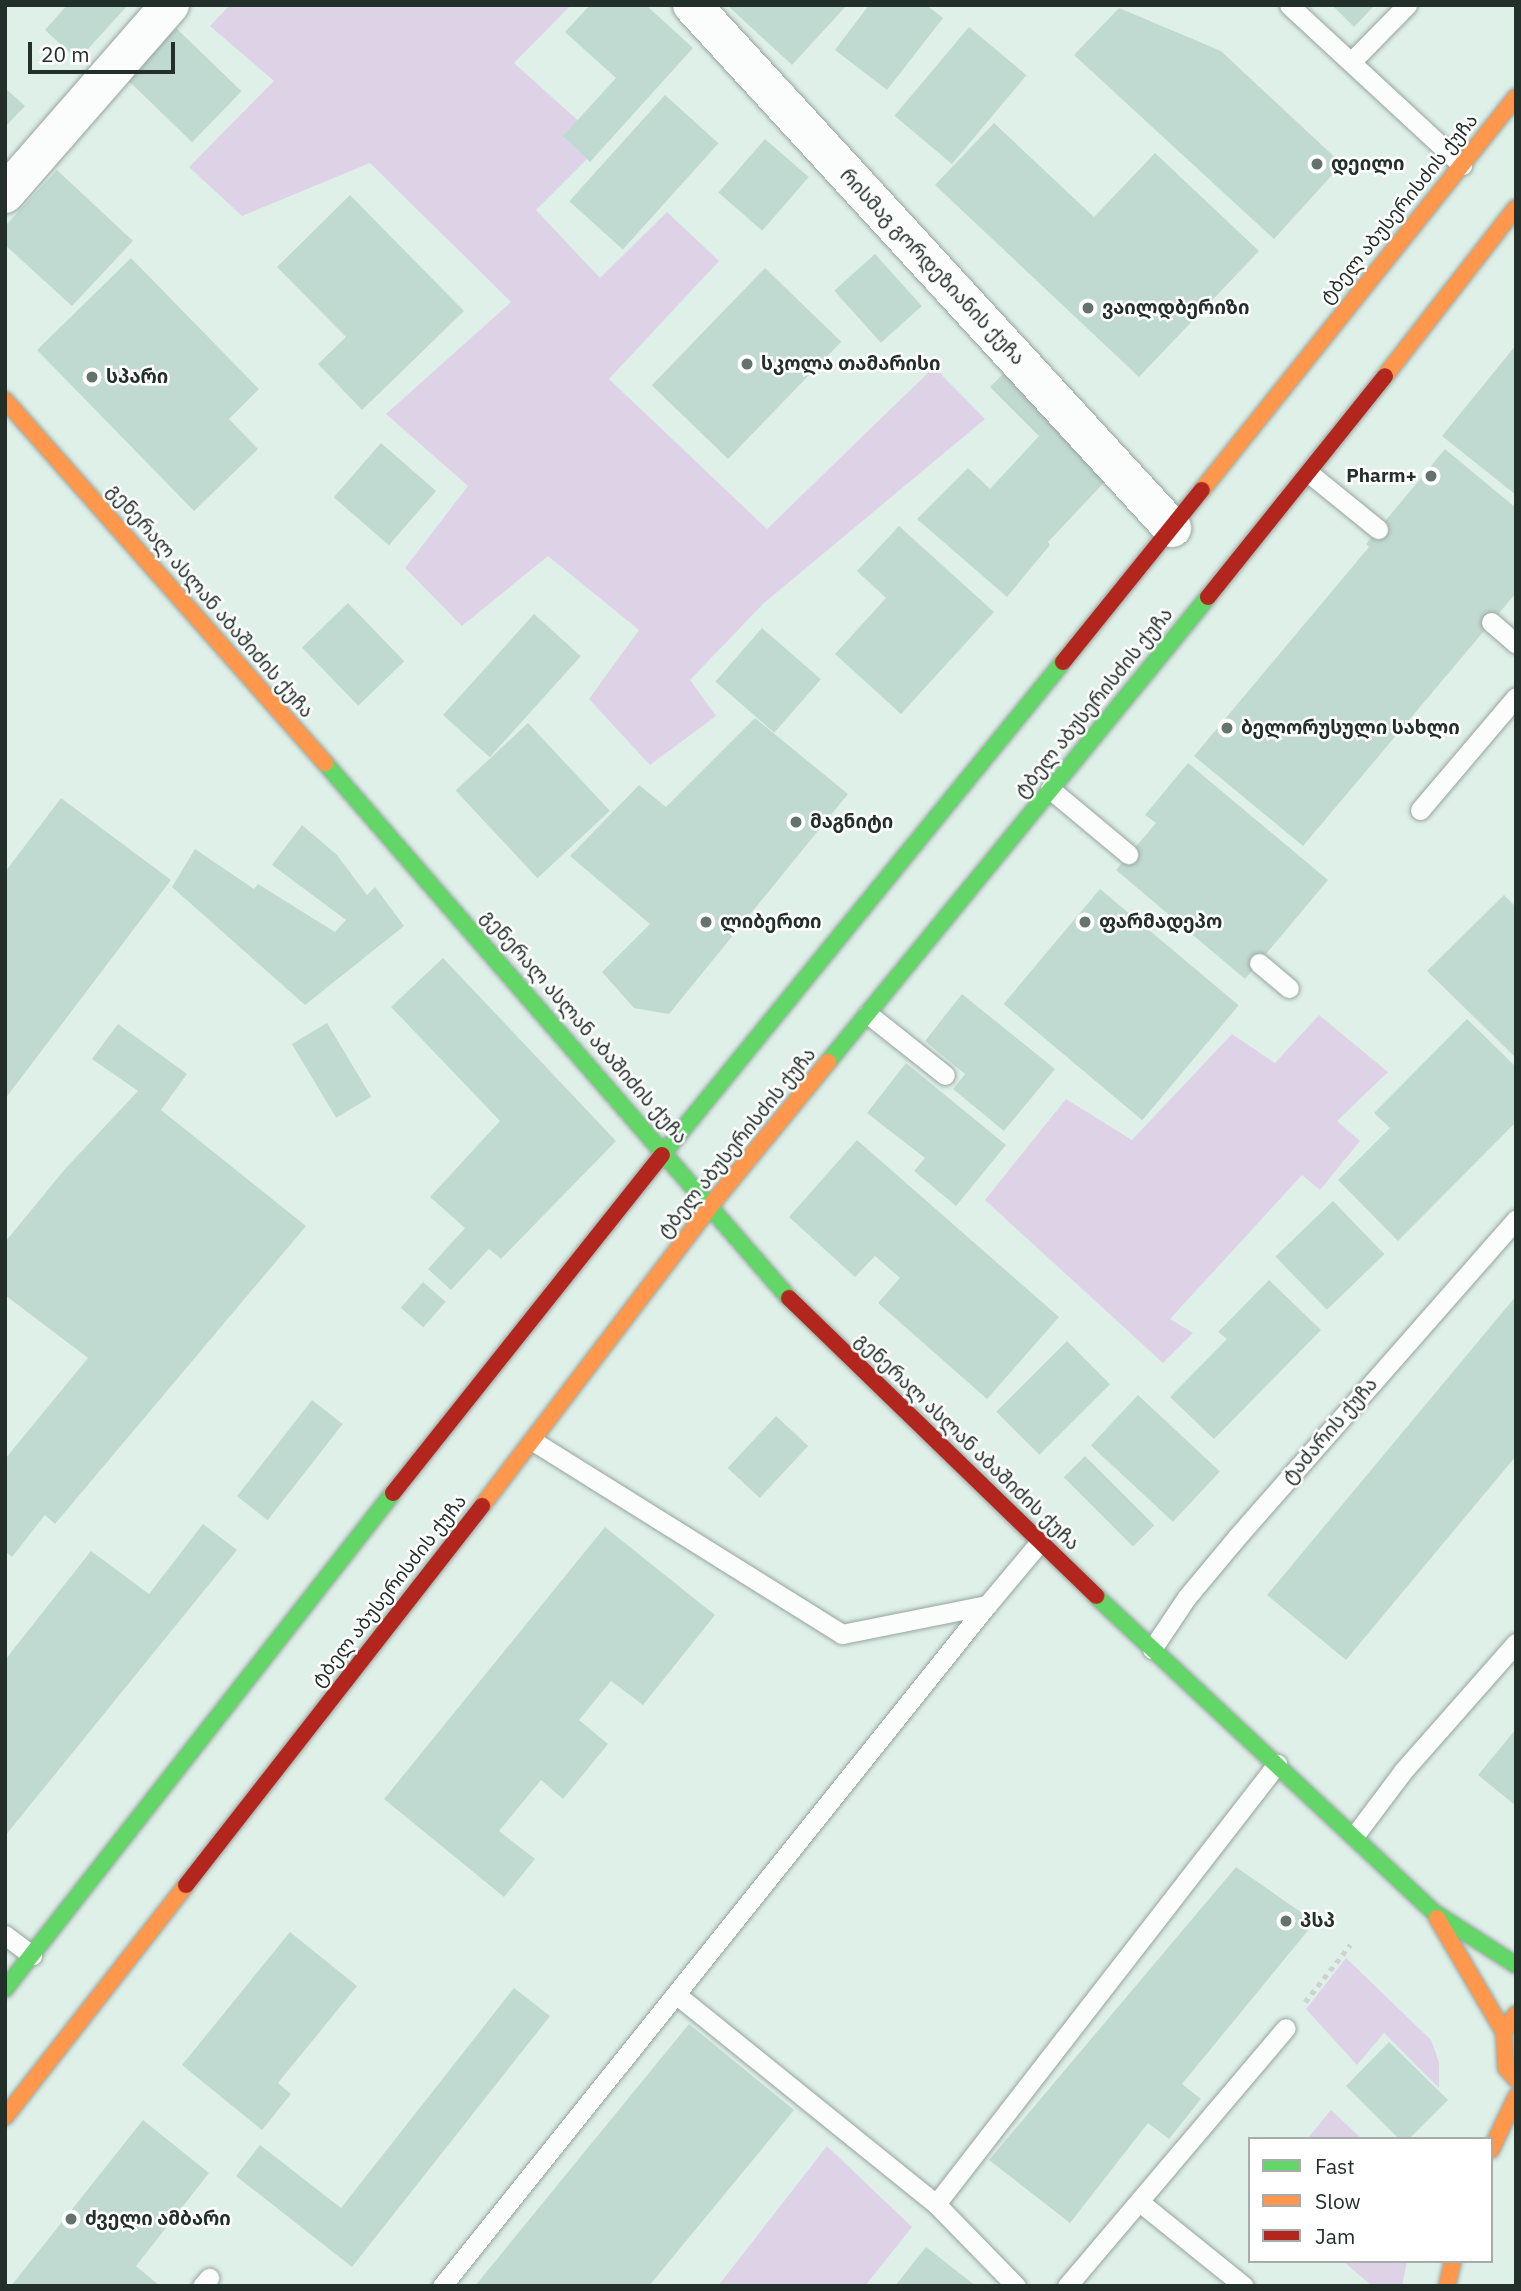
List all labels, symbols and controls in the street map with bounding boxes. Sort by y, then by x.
scale bar [32,28,178,72]
text: 20 m [41,40,90,68]
street label: ტბელ აბუსერისძის ქუჩა [1315,109,1483,309]
place label: დეილი [1331,153,1404,175]
marker: დეილი [1309,156,1325,172]
street label: რისმაგ გორდეზიანის ქუჩა [835,164,1029,370]
place label: ვაილდბერიზი [1102,297,1249,319]
marker: ვაილდბერიზი [1080,300,1096,316]
place label: სკოლა თამარისი [761,353,941,375]
marker: სკოლა თამარისი [739,356,755,372]
place label: სპარი [106,366,168,388]
marker: სპარი [84,369,100,385]
place label: Pharm+ [1346,465,1417,487]
marker: Pharm+ [1423,468,1439,484]
street label: გენერალ ასლან აბაშიძის ქუჩა [102,479,318,723]
street label: ტბელ აბუსერისძის ქუჩა [1010,603,1178,803]
place label: ბელორუსული სახლი [1241,717,1460,739]
marker: ბელორუსული სახლი [1219,720,1235,736]
place label: მაგნიტი [810,811,893,833]
marker: მაგნიტი [788,814,804,830]
street label: გენერალ ასლან აბაშიძის ქუჩა [476,905,692,1149]
place label: ლიბერთი [720,911,822,933]
place label: ფარმადეპო [1099,911,1222,933]
marker: ლიბერთი [698,914,714,930]
marker: ფარმადეპო [1077,914,1093,930]
street label: ტბელ აბუსერისძის ქუჩა [653,1043,821,1243]
street label: გენერალ ასლან აბაშიძის ქუჩა [850,1329,1084,1555]
street label: ტაძარის ქუჩა [1278,1373,1382,1489]
street label: ტბელ აბუსერისძის ქუჩა [307,1490,471,1692]
place label: პსპ [1300,1910,1335,1932]
marker: პსპ [1278,1913,1294,1929]
legend [1248,2137,1493,2263]
text: Fast [1315,2152,1355,2180]
text: Slow [1315,2187,1361,2215]
place label: ძველი ამბარი [85,2208,231,2230]
marker: ძველი ამბარი [63,2211,79,2227]
text: Jam [1315,2222,1355,2250]

